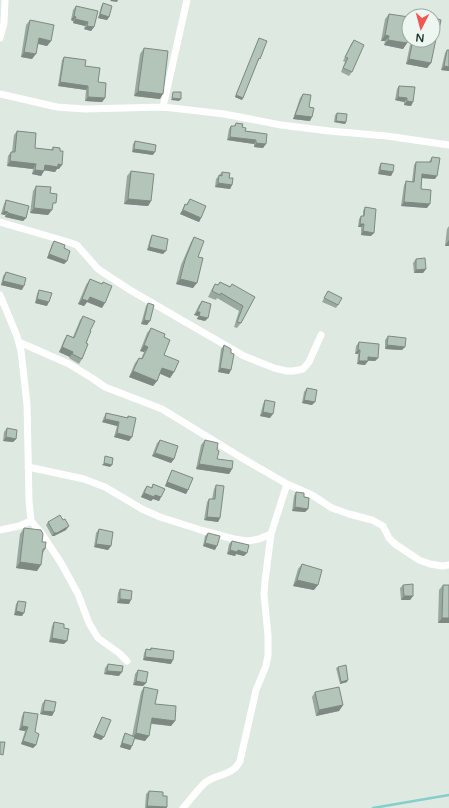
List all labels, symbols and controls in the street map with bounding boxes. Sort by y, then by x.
north arrow [401,8,441,48]
text: N [415,31,425,44]

